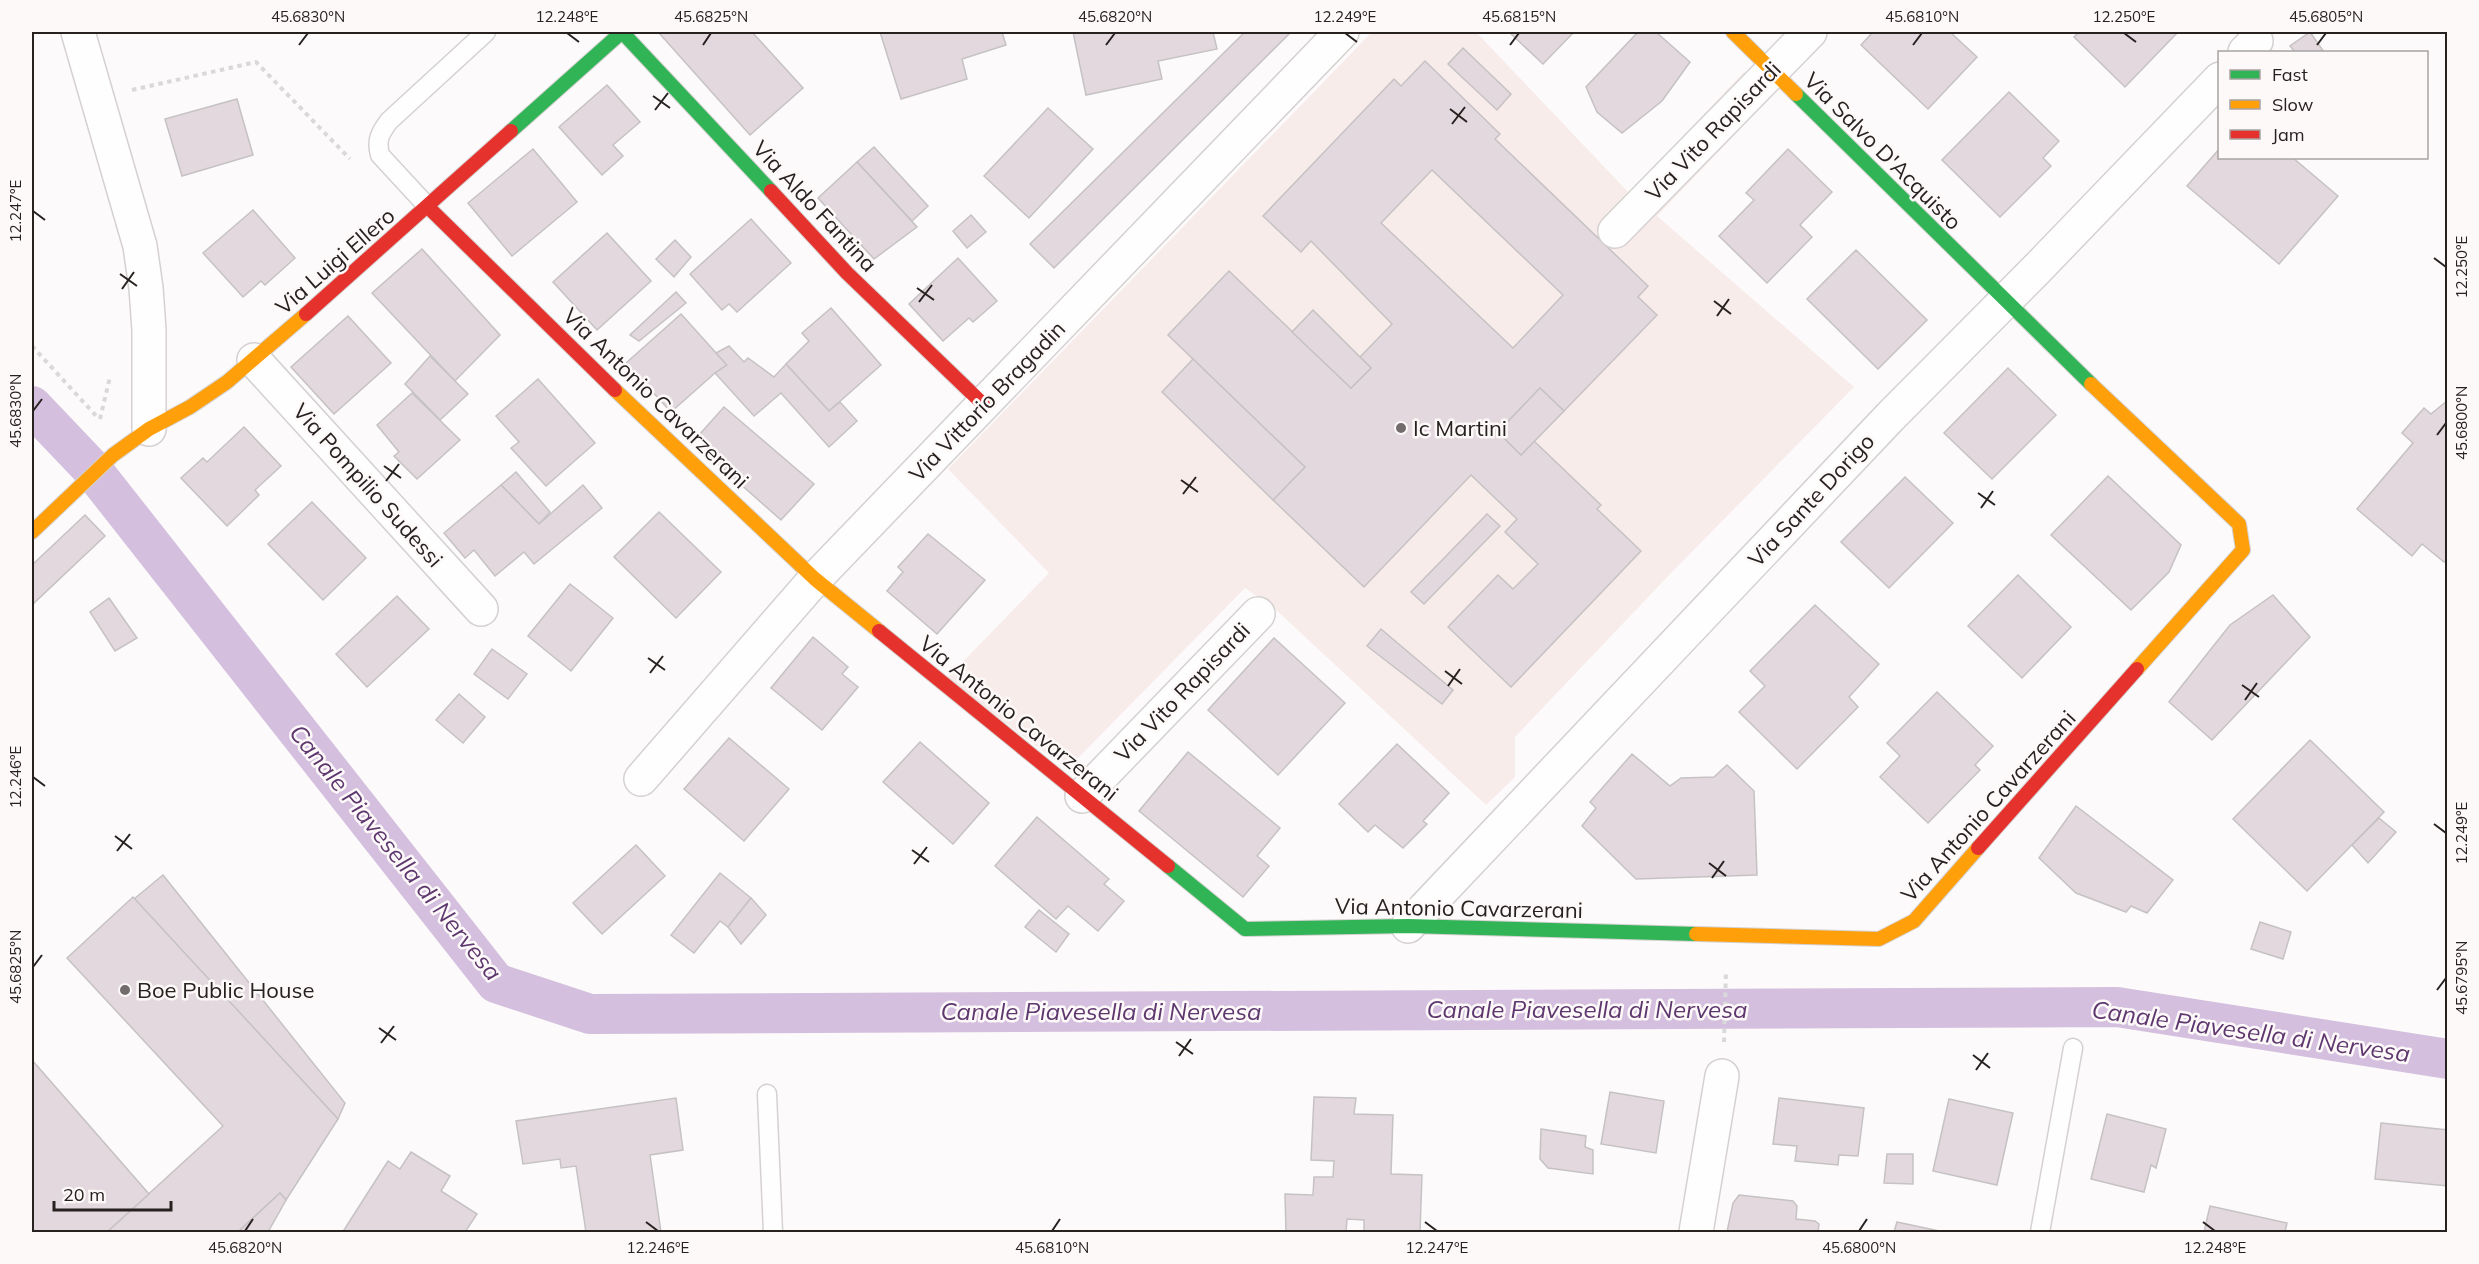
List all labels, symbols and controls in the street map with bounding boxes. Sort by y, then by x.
text: 45.6830°N [271,7,345,26]
text: 12.248°E [536,7,599,26]
text: 45.6825°N [674,7,748,26]
text: 45.6820°N [1078,7,1152,26]
text: 12.249°E [1314,7,1377,26]
text: 45.6815°N [1482,7,1556,26]
text: 45.6810°N [1885,7,1959,26]
text: 12.250°E [2093,7,2156,26]
text: 45.6805°N [2289,7,2363,26]
legend [2218,51,2428,159]
street label: Via Vito Rapisardi [1639,55,1787,207]
text: Fast [2272,63,2308,86]
street label: Via Salvo D'Acquisto [1798,66,1968,236]
text: Slow [2272,93,2314,116]
text: Jam [2272,123,2305,146]
street label: Via Aldo Fantina [747,134,883,278]
text: 12.247°E [6,179,25,242]
street label: Via Luigi Ellero [269,201,401,321]
text: 12.250°E [2452,235,2471,298]
street label: Via Antonio Cavarzerani [557,302,755,494]
street label: Via Vittorio Bragadin [903,315,1071,487]
text: 45.6830°N [6,374,25,448]
text: 45.6800°N [2452,386,2471,460]
street label: Via Pompilio Sudessi [287,397,449,573]
place label: Ic Martini [1413,414,1507,442]
marker: Ic Martini [1394,421,1408,435]
street label: Via Sante Dorigo [1742,427,1880,573]
street label: Via Vito Rapisardi [1108,616,1256,768]
street label: Via Antonio Cavarzerani [914,629,1124,807]
street label: Via Antonio Cavarzerani [1895,704,2081,908]
water label: Canale Piavesella di Nervesa [283,718,509,986]
text: 12.246°E [6,745,25,808]
text: 12.249°E [2452,801,2471,864]
street label: Via Antonio Cavarzerani [1335,892,1583,924]
text: 45.6825°N [6,930,25,1004]
text: 45.6795°N [2452,941,2471,1015]
place label: Boe Public House [137,976,314,1004]
marker: Boe Public House [118,983,132,997]
water label: Canale Piavesella di Nervesa [1427,994,1747,1024]
water label: Canale Piavesella di Nervesa [2090,994,2412,1068]
water label: Canale Piavesella di Nervesa [941,996,1261,1026]
scale bar [54,1174,171,1212]
text: 20 m [63,1183,105,1206]
text: 45.6820°N [208,1238,282,1257]
text: 12.246°E [627,1238,690,1257]
text: 45.6810°N [1015,1238,1089,1257]
text: 12.247°E [1406,1238,1469,1257]
text: 45.6800°N [1822,1238,1896,1257]
text: 12.248°E [2184,1238,2247,1257]

